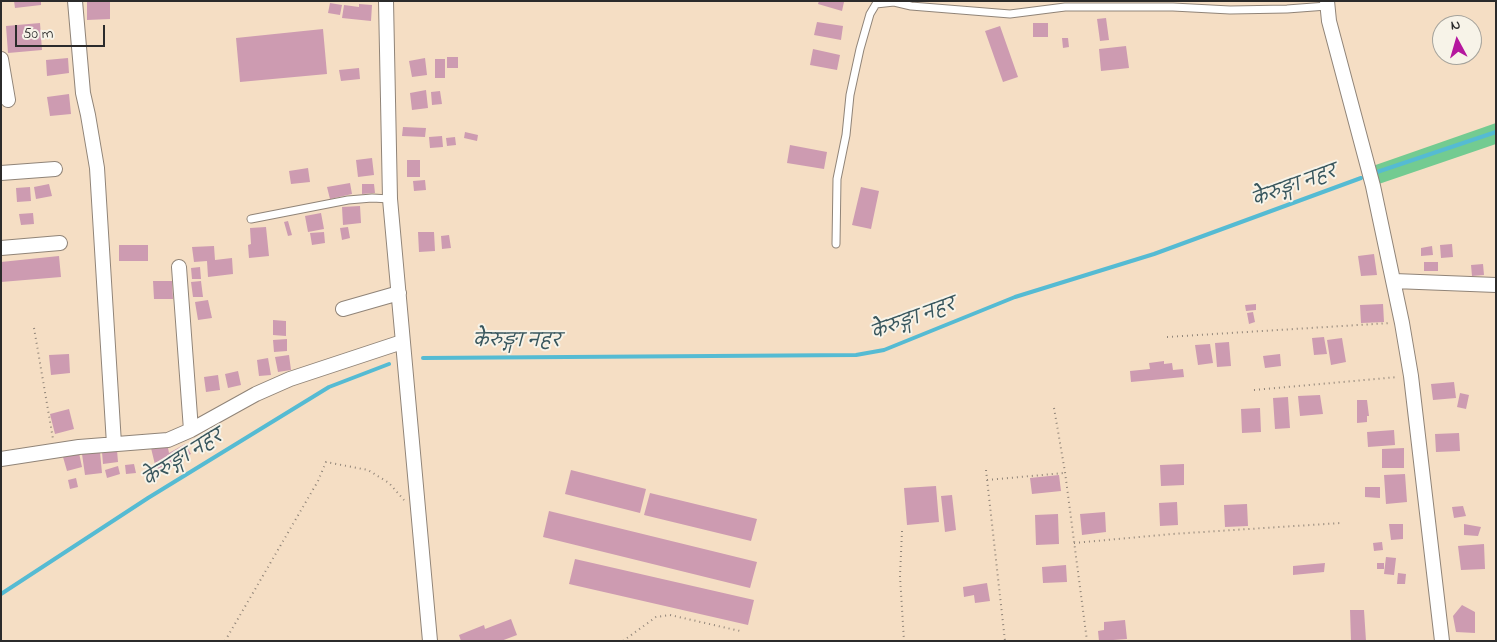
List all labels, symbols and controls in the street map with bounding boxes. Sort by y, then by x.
scale bar [18,15,108,47]
north arrow [1432,15,1482,65]
text: N [1450,15,1461,37]
text: 50 m [23,23,53,45]
water label: केेरुङ्गा नहर [1250,163,1340,213]
water label: केेरुङ्गा नहर [869,296,959,346]
water label: केेरुङ्गा नहर [473,332,561,354]
water label: केरुङ्गा नहर [140,427,228,493]

